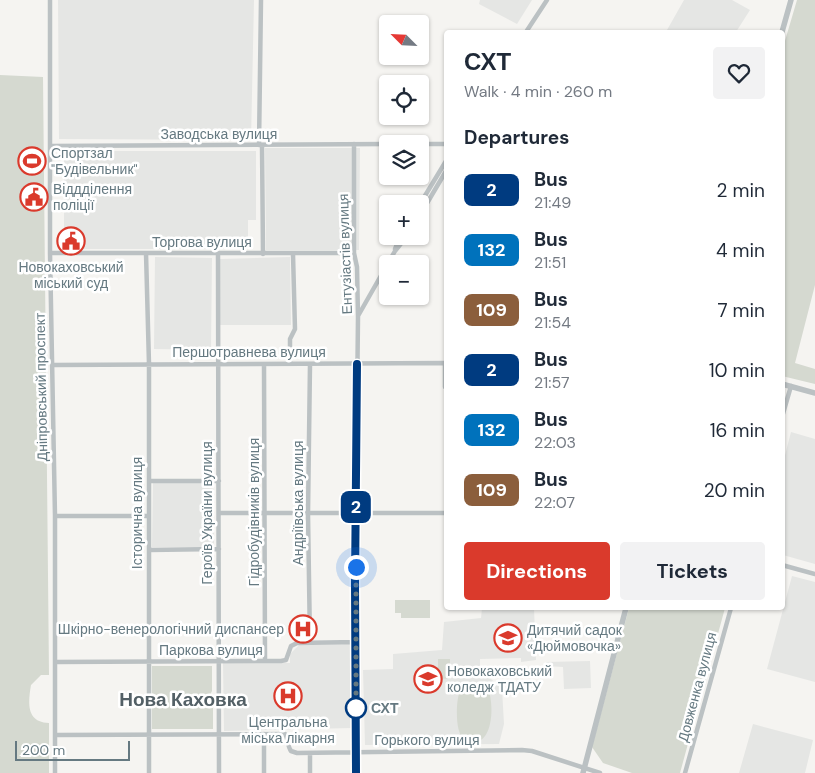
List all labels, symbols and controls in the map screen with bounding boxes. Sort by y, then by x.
north arrow [379,15,429,65]
map controls [379,15,429,305]
text: СХТ [464,46,511,77]
button: heart [713,47,765,99]
button: locate [379,75,429,125]
text: Walk · 4 min · 260 m [464,81,612,102]
street label: Заводська вулиця [161,125,277,143]
text: Departures [464,125,569,150]
button: layers [379,135,429,185]
place label: Спортзал "Будівельник" [51,144,138,178]
sports icon: Спортзал "Будівельник" [17,146,47,176]
text: Bus [534,167,568,192]
text: 2 [486,178,497,202]
text: 2 min [717,178,765,203]
place label: Віддділення поліції [53,180,132,214]
public building icon: Віддділення поліції [19,182,49,212]
text: 21:49 [534,192,571,213]
street label: Ентузіастів вулиця [334,193,356,315]
button: + [379,195,429,245]
public building icon: Новокаховський міський суд [56,226,86,256]
text: Bus [534,227,568,252]
street label: Торгова вулиця [152,233,252,251]
text: 132 [478,238,505,262]
text: 4 min [716,238,765,263]
text: 21:51 [534,252,566,273]
button: − [379,255,429,305]
place label: Новокаховський міський суд [18,258,124,292]
text: Bus [534,287,568,312]
text: 109 [476,298,507,322]
text: 7 min [717,298,765,323]
street label: Дніпровський проспект [31,312,51,462]
text: 21:54 [534,312,571,333]
street label: Першотравнева вулиця [172,343,326,361]
text: Bus [534,347,568,372]
text: 2 [486,358,497,382]
text: 10 min [709,358,765,383]
text: 21:57 [534,372,569,393]
text: Bus [534,407,568,432]
text: 132 [478,418,505,442]
text: 16 min [710,418,765,443]
text: 22:03 [534,432,576,453]
street label: Гідробудівників вулиця [245,438,263,586]
street label: Героїв України вулиця [198,441,216,585]
street label: Андріївська вулиця [289,441,307,565]
street label: Історична вулиця [128,457,146,569]
text: Bus [534,467,568,492]
text: 109 [476,478,507,502]
text: 20 min [704,478,765,503]
line badge: 2 [340,491,372,523]
text: 22:07 [534,492,575,513]
text: 2 [351,495,361,519]
button: Directions [464,542,610,600]
button: Tickets [620,542,765,600]
your location [344,555,369,580]
hospital icon: Шкірно-венерологічний диспансер [288,614,318,644]
place label: Шкірно-венерологічний диспансер [58,620,284,638]
place label: Дитячий садок «Дюймовочка» [527,621,623,655]
school or university icon: Дитячий садок «Дюймовочка» [493,623,523,653]
street label: Довженка вулиця [674,630,720,744]
street label: Паркова вулиця [159,641,263,659]
place label: Новокаховський коледж ТДАТУ [447,662,552,696]
school or university icon: Новокаховський коледж ТДАТУ [413,664,443,694]
hospital icon: Центральна міська лікарня [273,681,303,711]
district label: Нова Каховка [119,687,247,712]
marker: СХТ [345,697,367,719]
place label: СХТ [371,699,399,717]
place label: Центральна міська лікарня [241,713,335,747]
street label: Горького вулиця [374,731,480,749]
scale bar [15,738,130,761]
text: 200 m [22,741,65,759]

